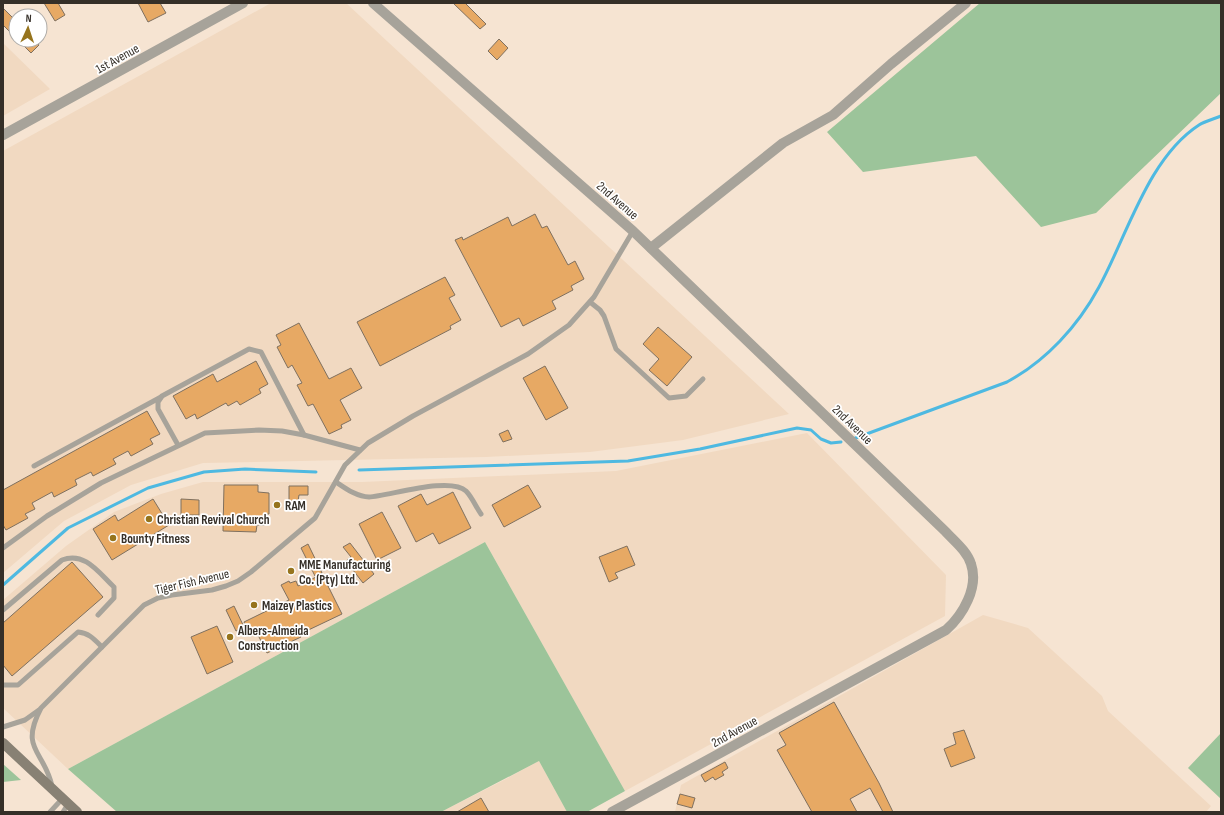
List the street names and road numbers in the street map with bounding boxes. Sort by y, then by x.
street label: 1st Avenue [93,40,142,77]
street label: 2nd Avenue [593,178,642,223]
street label: 2nd Avenue [829,402,876,448]
street label: Tiger Fish Avenue [154,566,231,598]
street label: 2nd Avenue [709,713,760,751]

